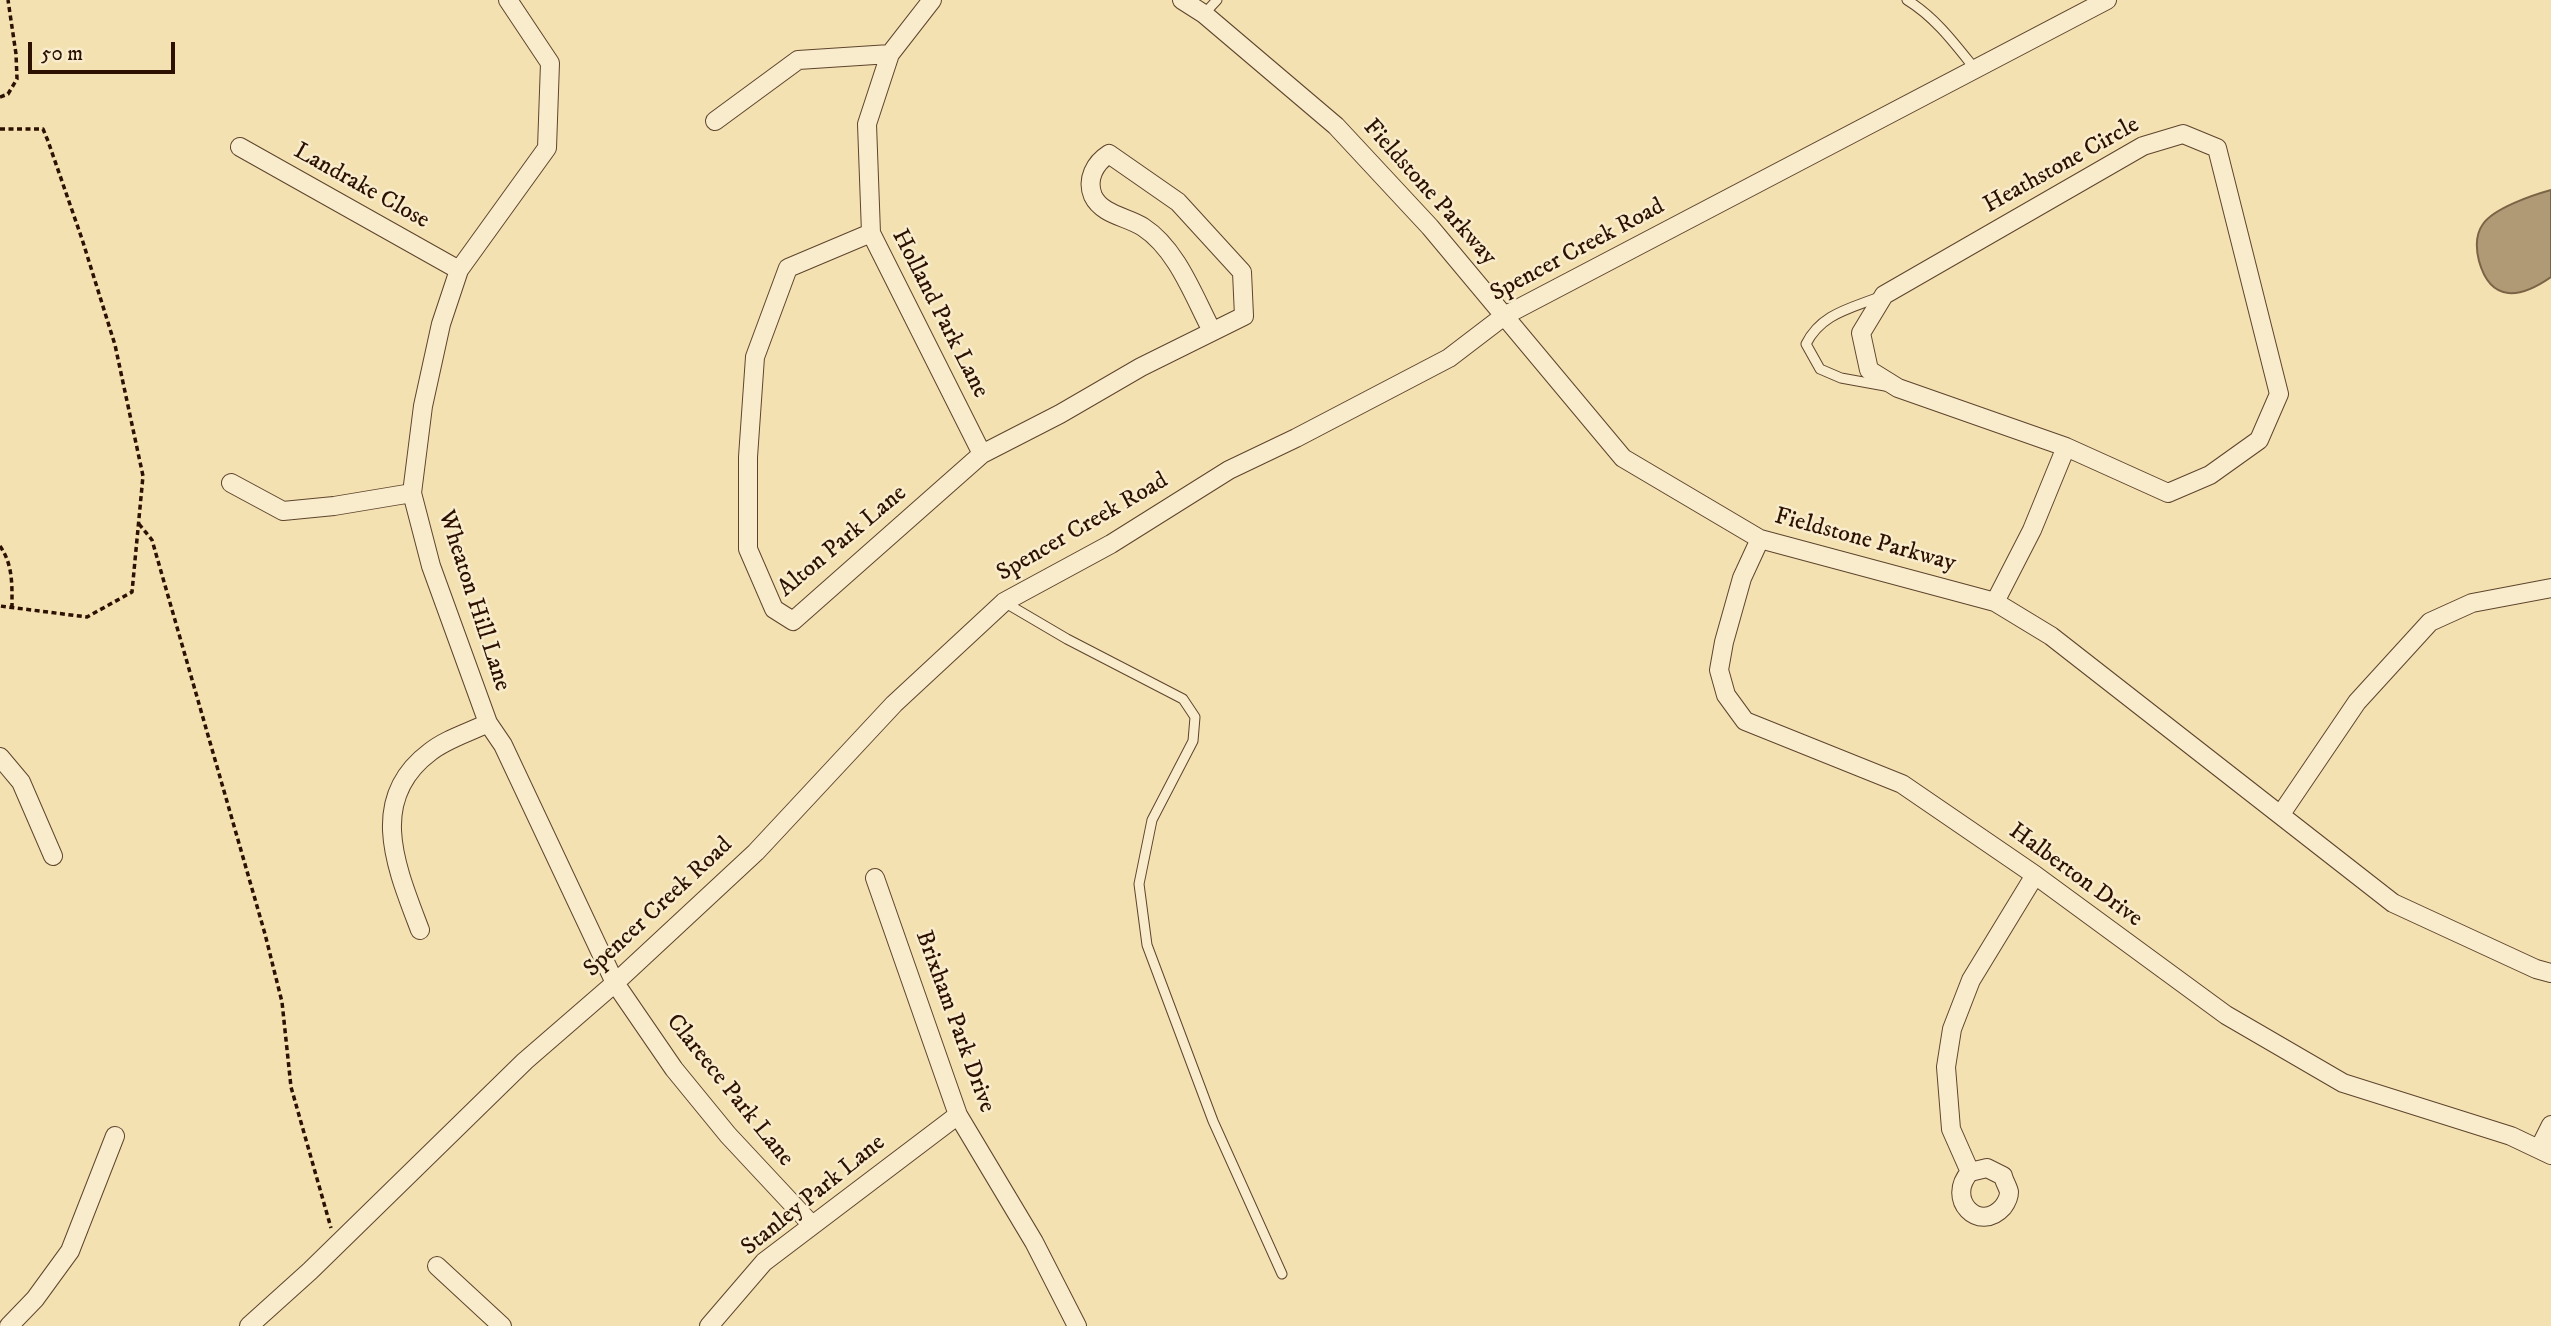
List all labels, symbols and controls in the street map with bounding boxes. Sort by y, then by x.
scale bar [32,28,178,72]
text: 50 m [41,41,83,67]
street label: Heathstone Circle [1979,111,2145,221]
street label: Fieldstone Parkway [1356,114,1502,272]
street label: Landrake Close [288,138,434,236]
street label: Spencer Creek Road [1486,193,1670,309]
street label: Holland Park Lane [884,225,994,403]
street label: Spencer Creek Road [992,467,1174,589]
street label: Alton Park Lane [773,480,913,604]
street label: Fieldstone Parkway [1771,503,1959,579]
street label: Wheaton Hill Lane [430,507,516,695]
street label: Halberton Drive [2003,818,2147,934]
street label: Spencer Creek Road [579,832,739,984]
street label: Brixham Park Drive [908,927,1000,1117]
street label: Clareece Park Lane [659,1009,799,1173]
street label: Stanley Park Lane [736,1129,892,1263]

